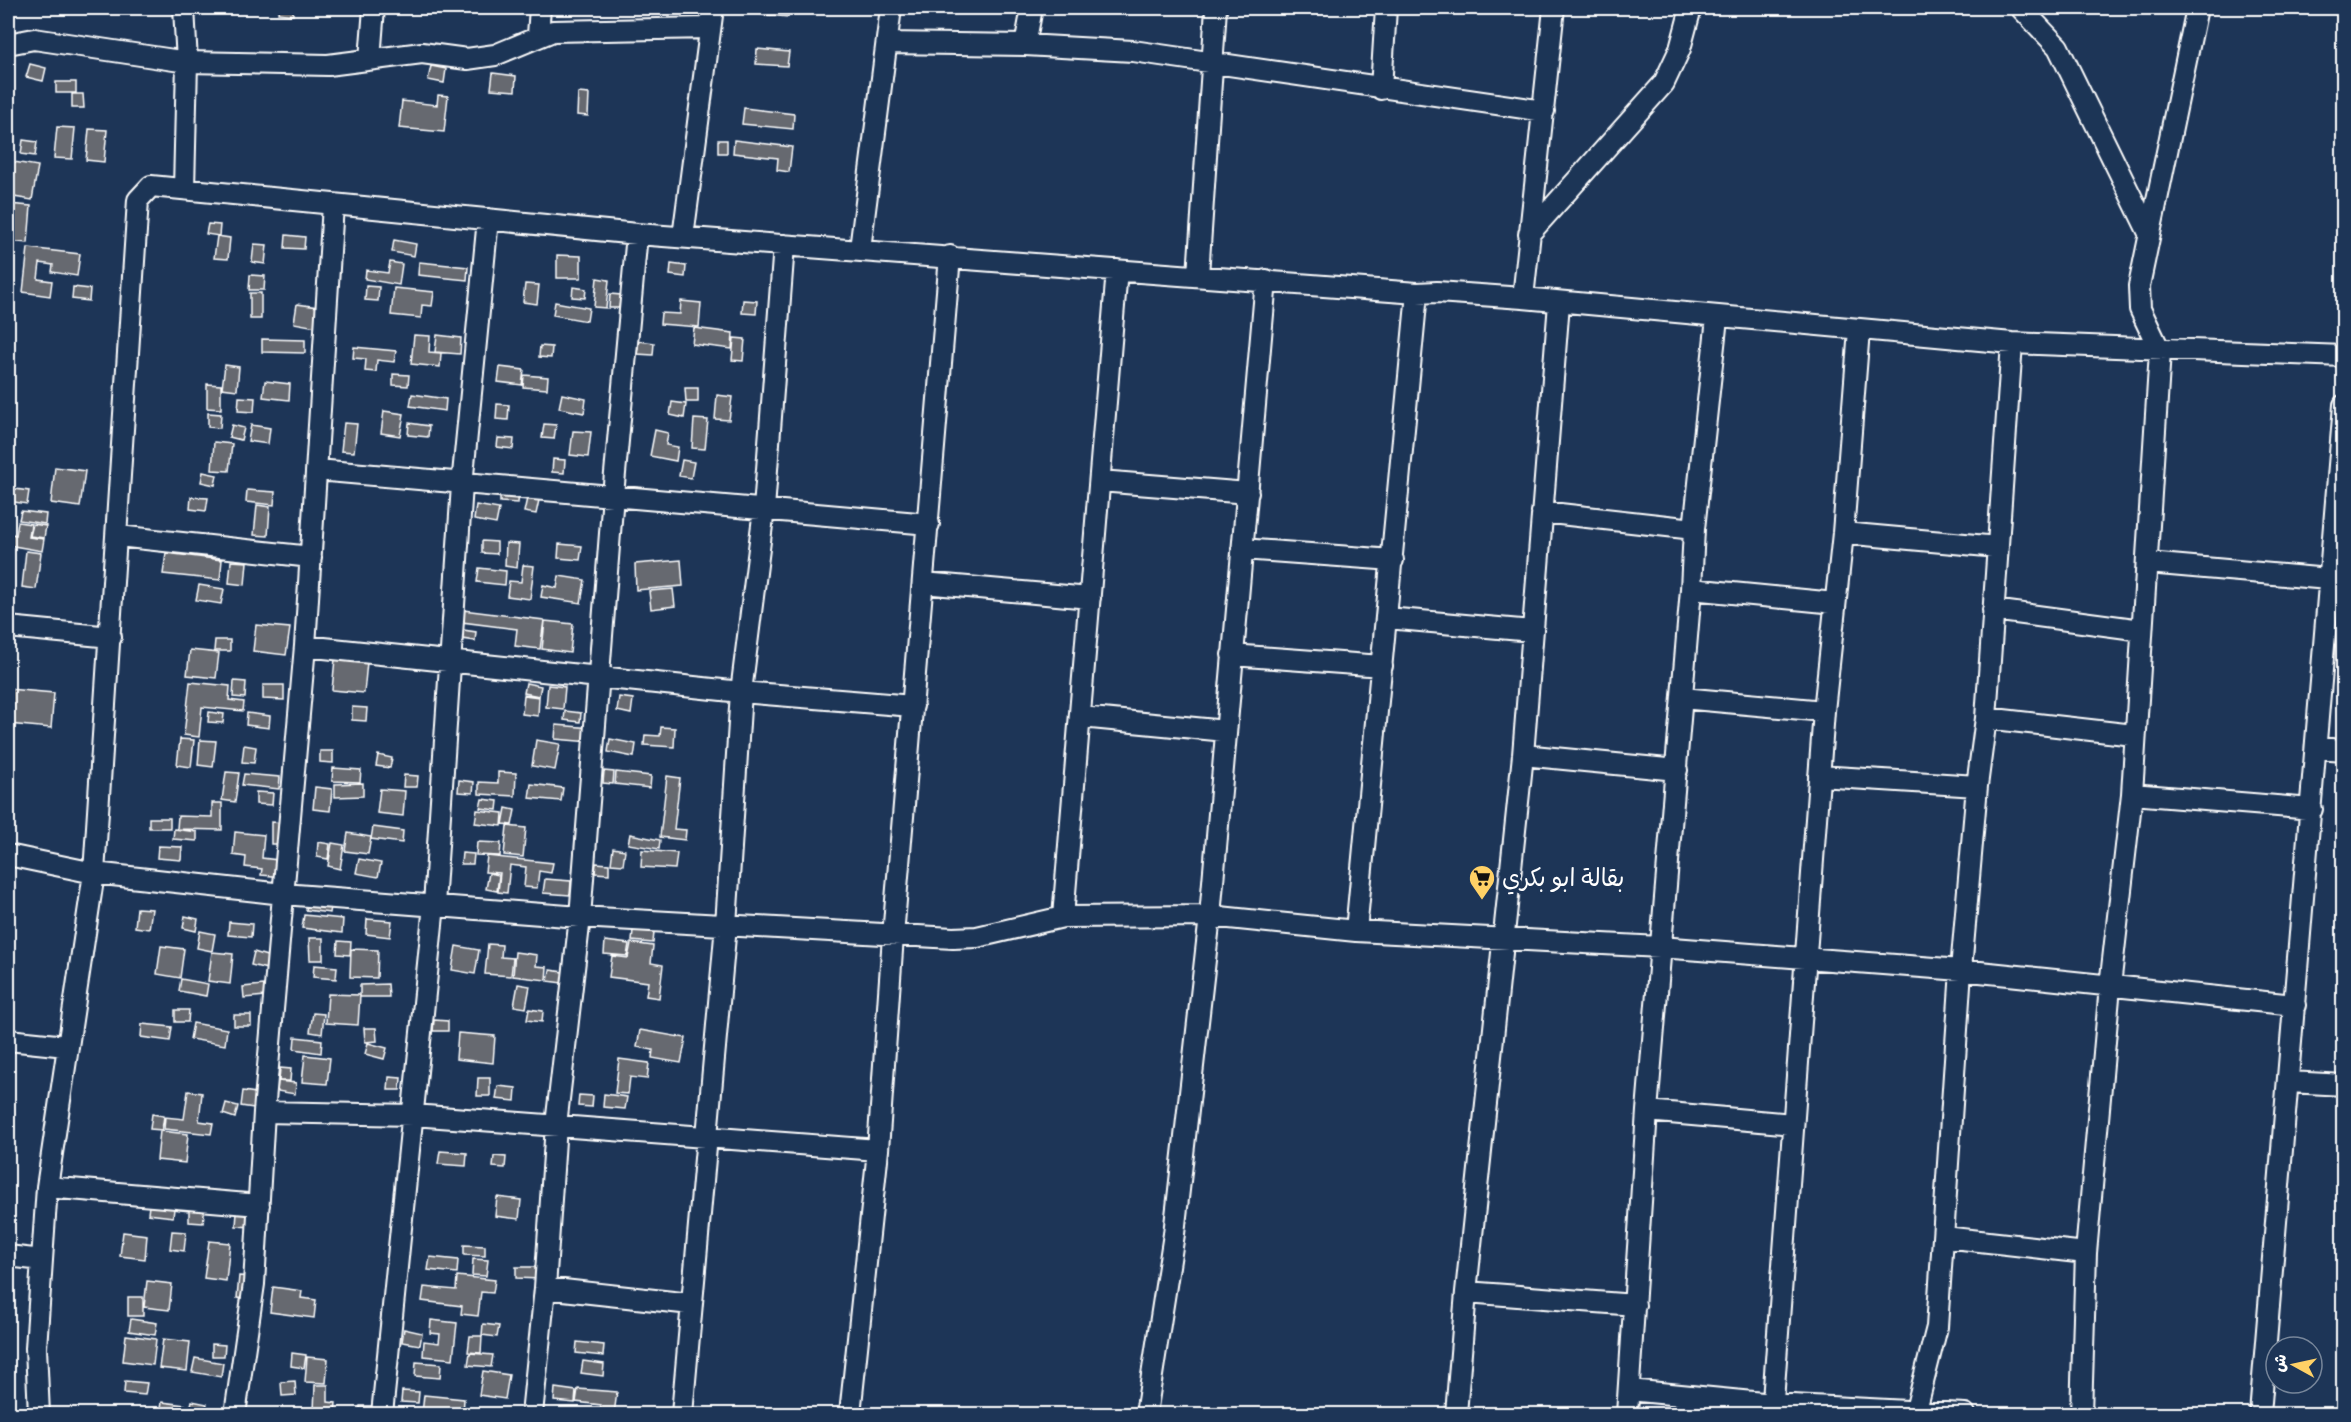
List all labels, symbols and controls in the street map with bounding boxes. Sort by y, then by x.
supermarket icon: بقالة ابو بكري [1467,863,1497,901]
place label: بقالة ابو بكري [1502,863,1625,895]
north arrow [2264,1335,2324,1395]
text: ش [2269,1353,2291,1373]

